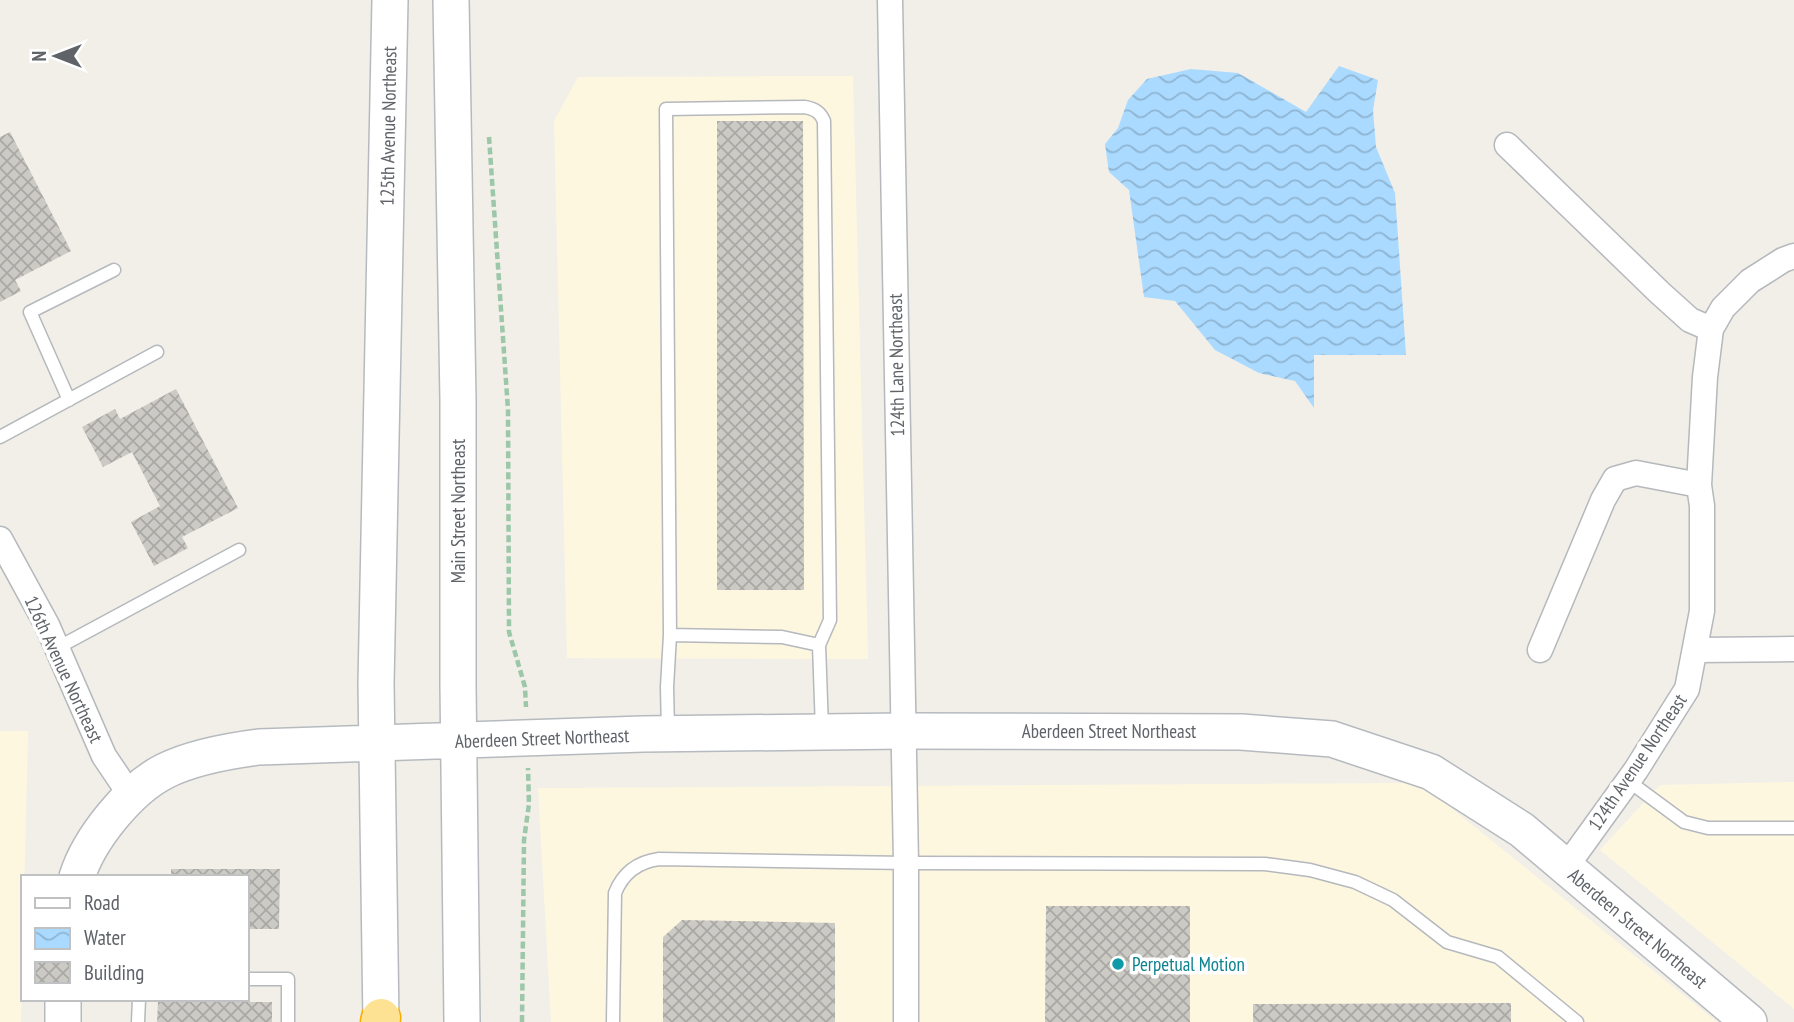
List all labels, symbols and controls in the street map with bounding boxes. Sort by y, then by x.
north arrow [21,21,91,91]
street label: 125th Avenue Northeast [375,45,401,206]
text: N [27,51,51,61]
street label: 124th Lane Northeast [883,292,909,437]
street label: Main Street Northeast [446,438,470,583]
street label: 126th Avenue Northeast [19,592,109,747]
street label: 124th Avenue Northeast [1582,688,1692,835]
street label: Aberdeen Street Northeast [1022,719,1197,743]
street label: Aberdeen Street Northeast [454,723,630,753]
street label: Aberdeen Street Northeast [1563,863,1713,994]
legend [21,875,248,1001]
text: Road [84,889,120,916]
text: Water [84,924,126,951]
place label: Perpetual Motion [1132,952,1245,976]
marker: Perpetual Motion [1110,956,1126,972]
text: Building [84,959,144,986]

